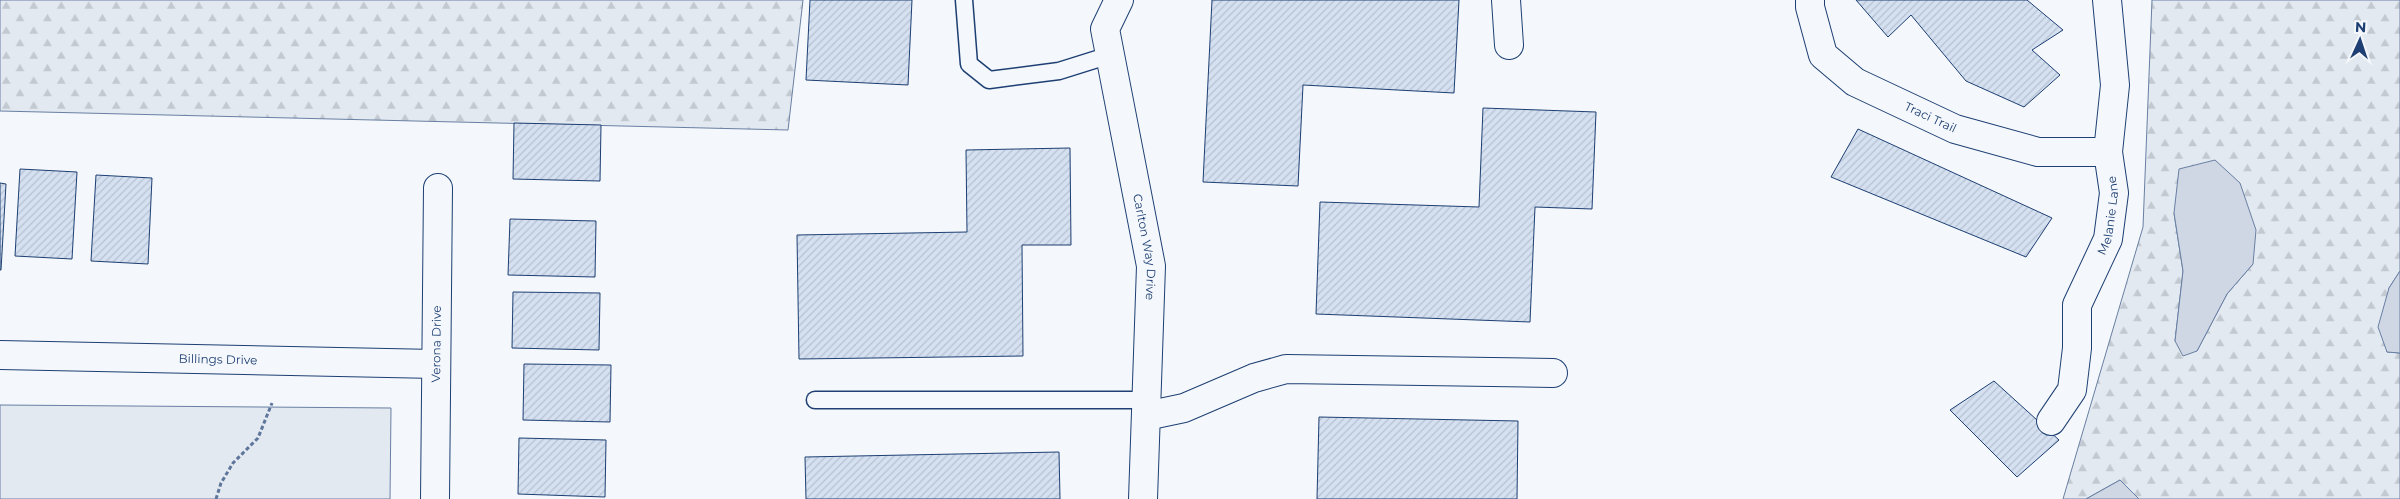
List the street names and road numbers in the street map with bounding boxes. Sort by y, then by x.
street label: Traci Trail [1902,98,1959,136]
street label: Melanie Lane [2094,175,2121,257]
street label: Carlton Way Drive [1130,192,1159,300]
street label: Verona Drive [428,305,444,383]
street label: Billings Drive [178,351,258,367]

